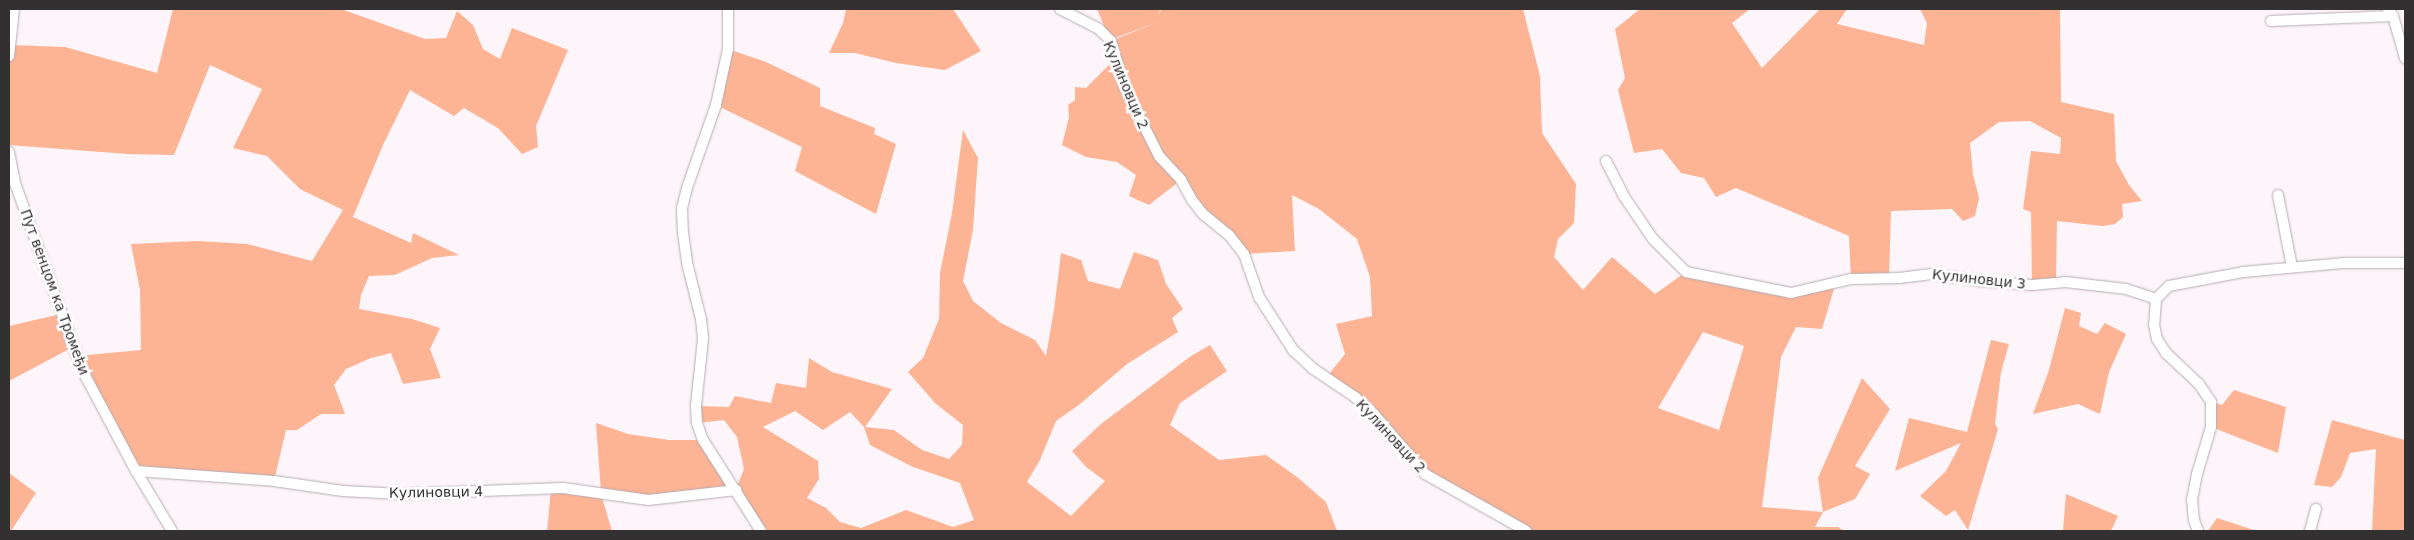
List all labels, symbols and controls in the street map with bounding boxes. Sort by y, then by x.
street label: Кулиновци 2 [1100,38,1152,132]
street label: Пут венцом ка Тромеђи [17,207,93,377]
street label: Кулиновци 3 [1931,266,2027,292]
street label: Кулиновци 2 [1353,396,1429,476]
street label: Кулиновци 4 [389,483,483,501]

